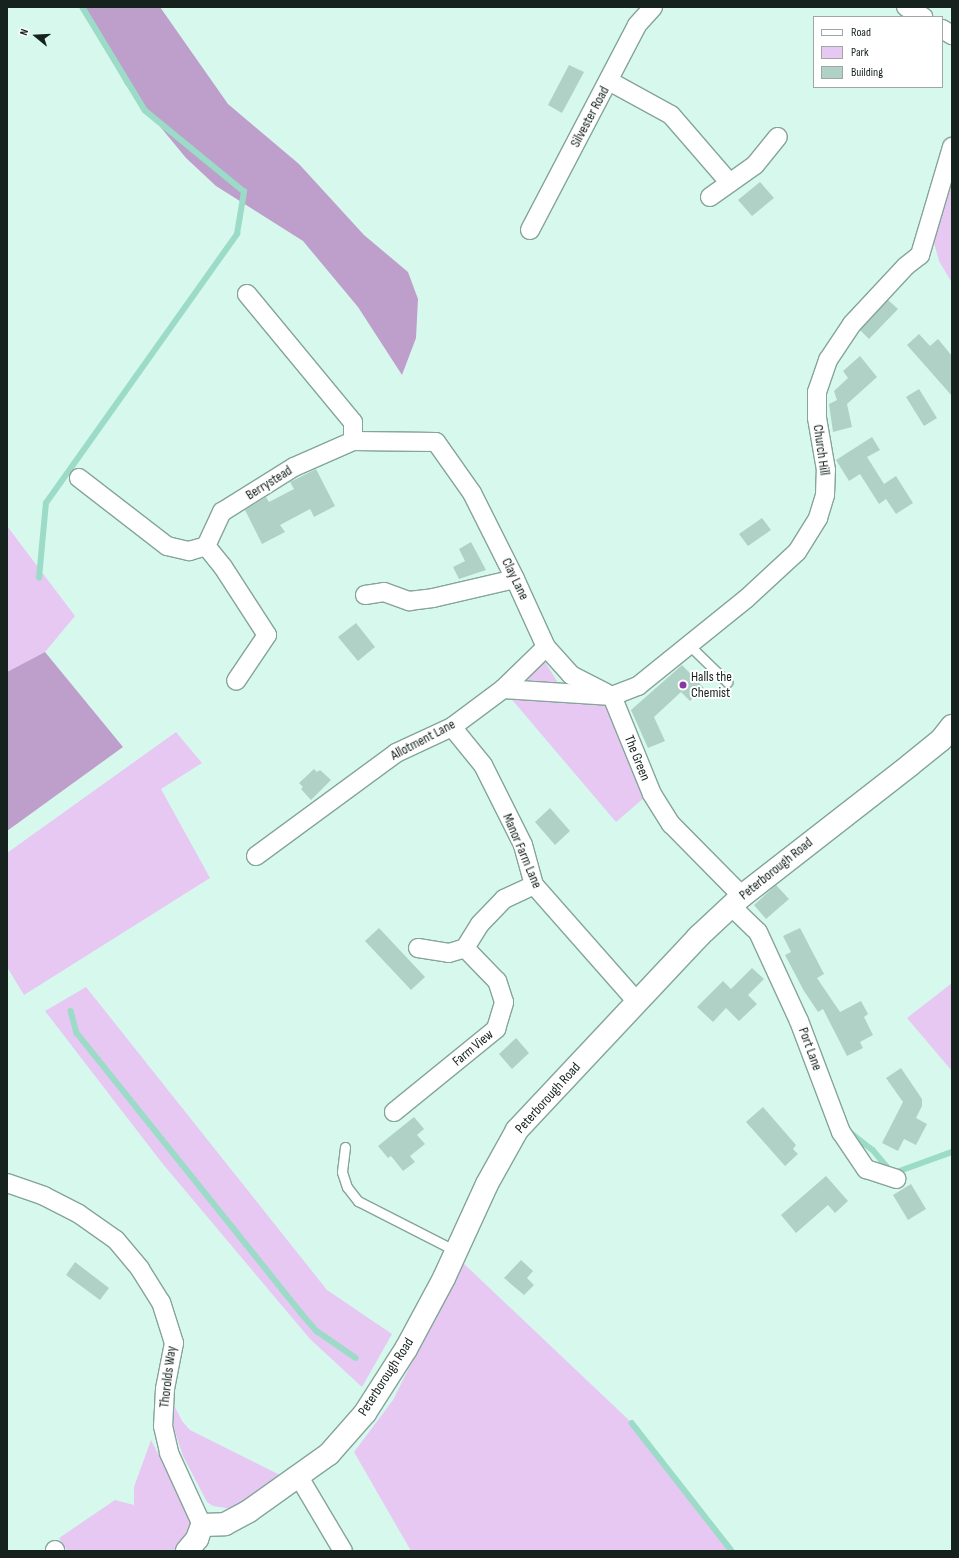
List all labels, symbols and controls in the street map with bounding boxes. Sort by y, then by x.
north arrow [16,16,56,56]
legend [813,16,943,88]
text: Road [851,25,871,40]
text: N [17,27,31,37]
text: Park [851,45,869,60]
text: Building [851,65,883,80]
street label: Silvester Road [567,84,613,150]
street label: Church Hill [809,423,833,477]
street label: Berrystead [243,462,295,504]
street label: Clay Lane [498,555,532,603]
place label: Halls the Chemist [691,669,732,702]
marker: Halls the Chemist [678,680,688,690]
street label: Allotment Lane [388,716,458,764]
street label: The Green [620,733,654,783]
street label: Manor Farm Lane [499,811,545,891]
street label: Peterborough Road [736,834,816,904]
street label: Port Lane [794,1025,826,1073]
street label: Farm View [449,1026,497,1070]
street label: Peterborough Road [512,1059,584,1137]
street label: Peterborough Road [355,1335,417,1419]
street label: Thorolds Way [156,1345,180,1409]

